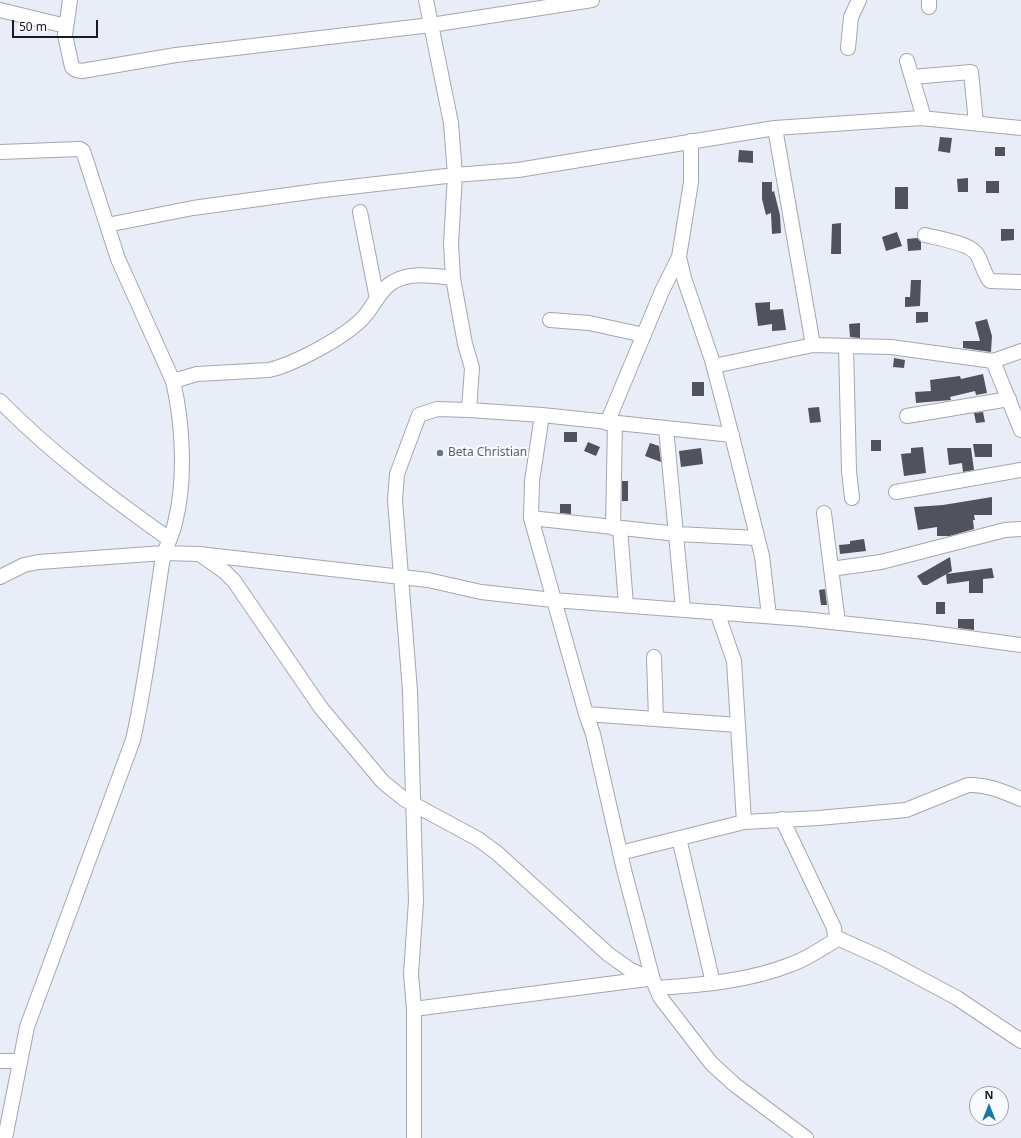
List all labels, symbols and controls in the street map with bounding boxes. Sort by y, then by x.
scale bar [14,12,100,38]
text: 50 m [19,18,47,35]
place label: Beta Christian [448,446,527,460]
marker: Beta Christian [435,448,445,458]
north arrow [969,1086,1009,1126]
text: N [985,1087,993,1102]

